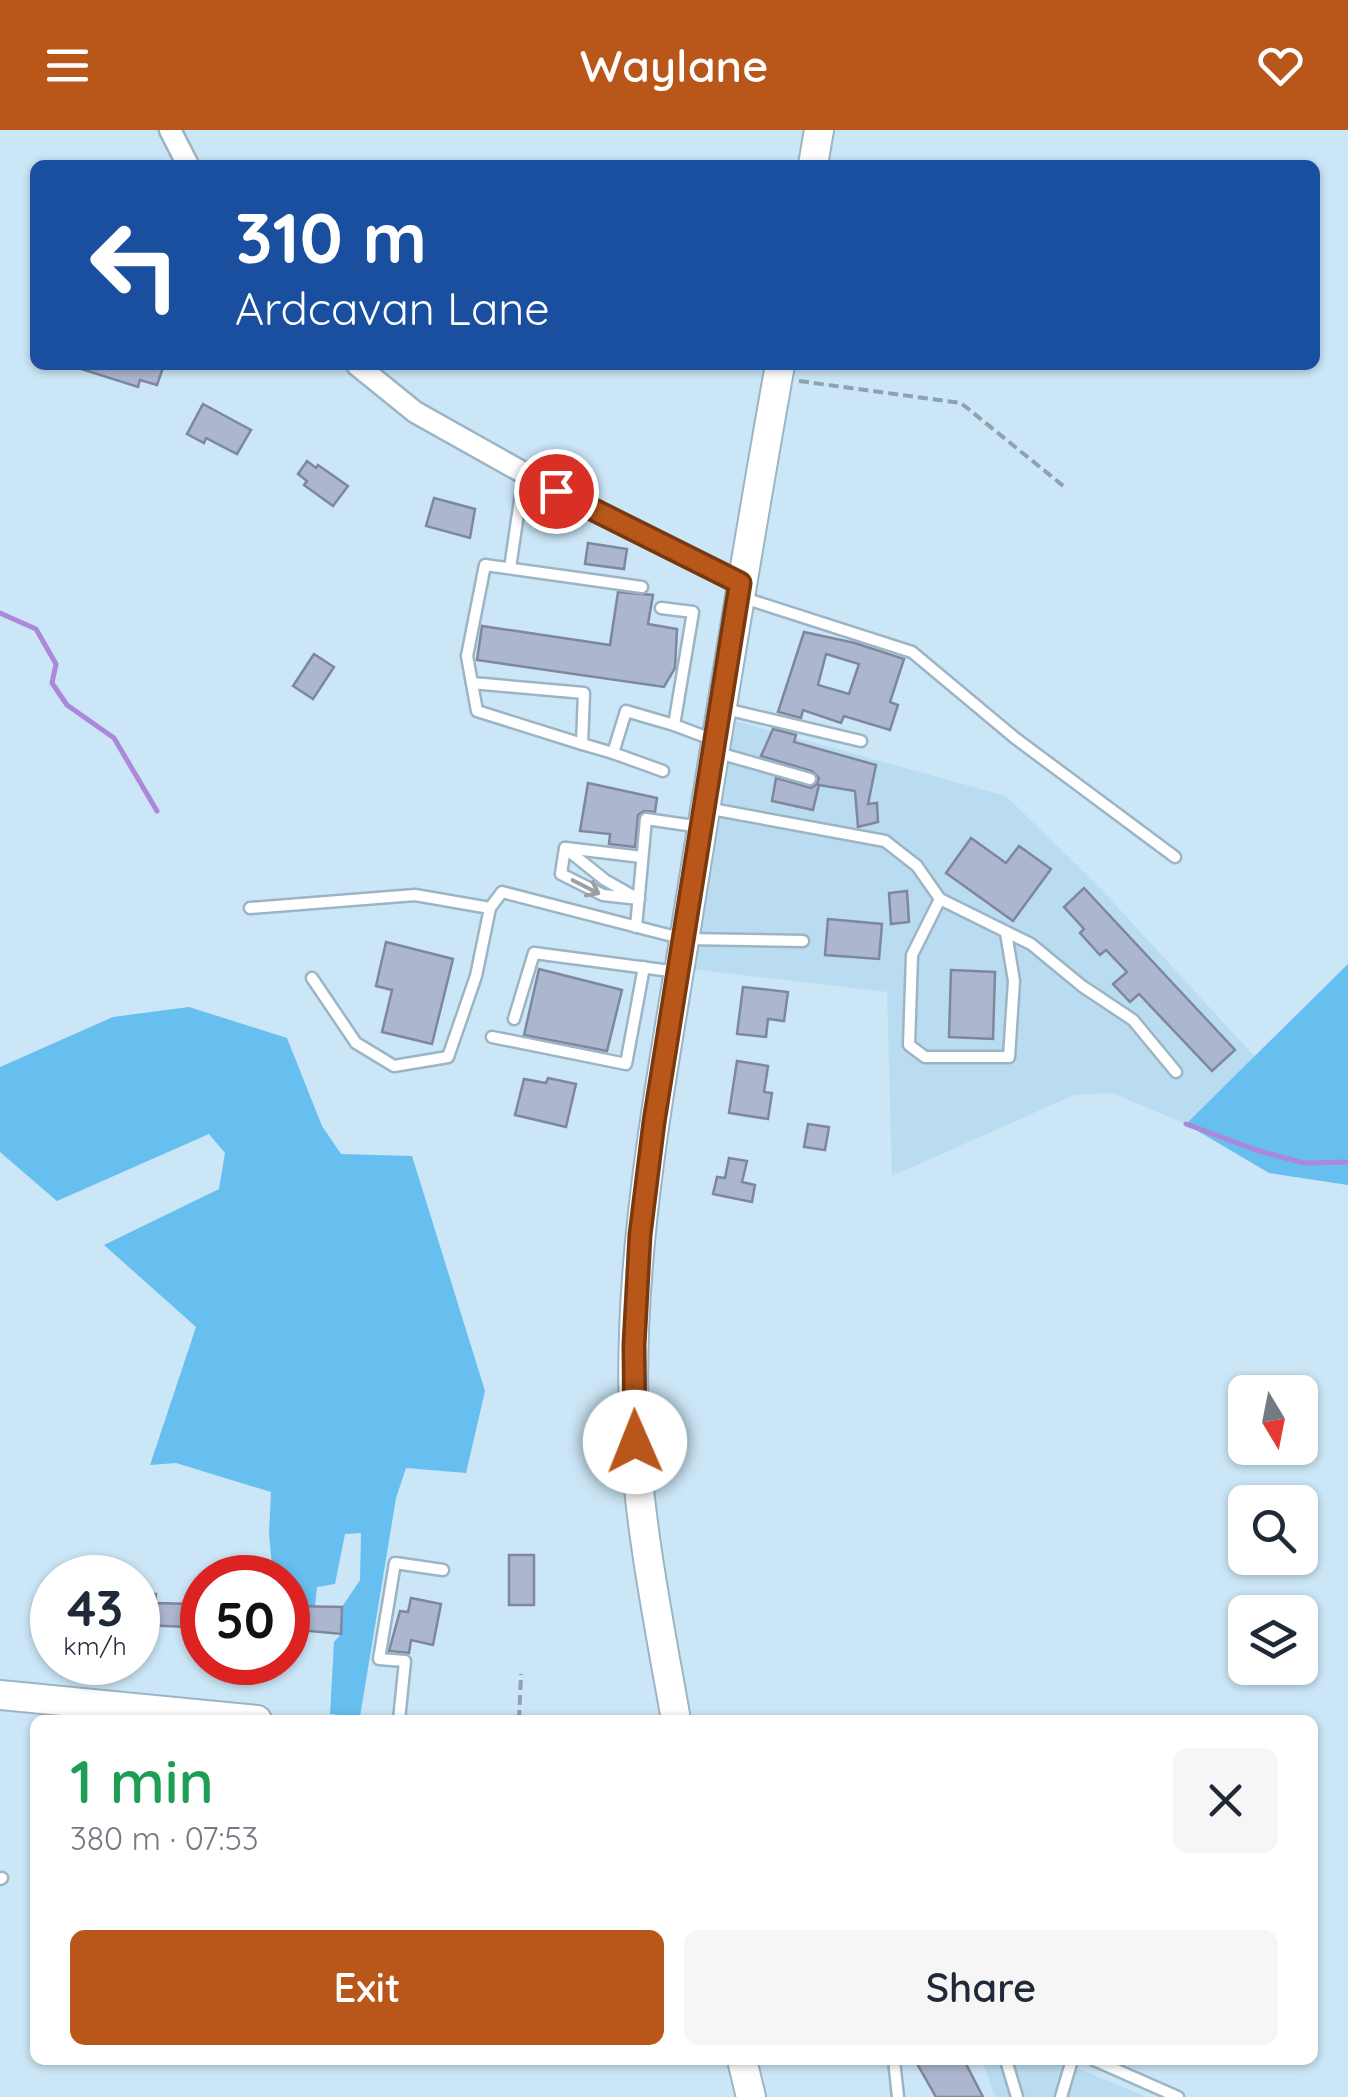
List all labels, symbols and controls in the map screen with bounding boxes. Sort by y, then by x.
text: Waylane [580,37,768,93]
icon: menu [40,38,95,93]
icon: heart [1253,38,1308,93]
text: 310 m [235,193,427,281]
icon: left [70,200,200,330]
text: Ardcavan Lane [235,280,550,336]
pin [514,449,599,534]
icon: arrive [529,464,584,519]
one-way arrow [571,878,600,897]
north arrow [1228,1375,1318,1465]
map controls [1228,1375,1318,1685]
position arrow [583,1390,687,1494]
button: search [1228,1485,1318,1575]
speed limit sign: 50 [180,1555,310,1685]
text: 43 [67,1576,123,1639]
button: layers [1228,1595,1318,1685]
text: km/h [63,1630,127,1661]
text: 1 min [70,1743,214,1818]
button: close [1173,1748,1278,1853]
text: 380 m · 07:53 [70,1818,259,1858]
button: Exit [70,1930,664,2045]
button: Share [684,1930,1278,2045]

